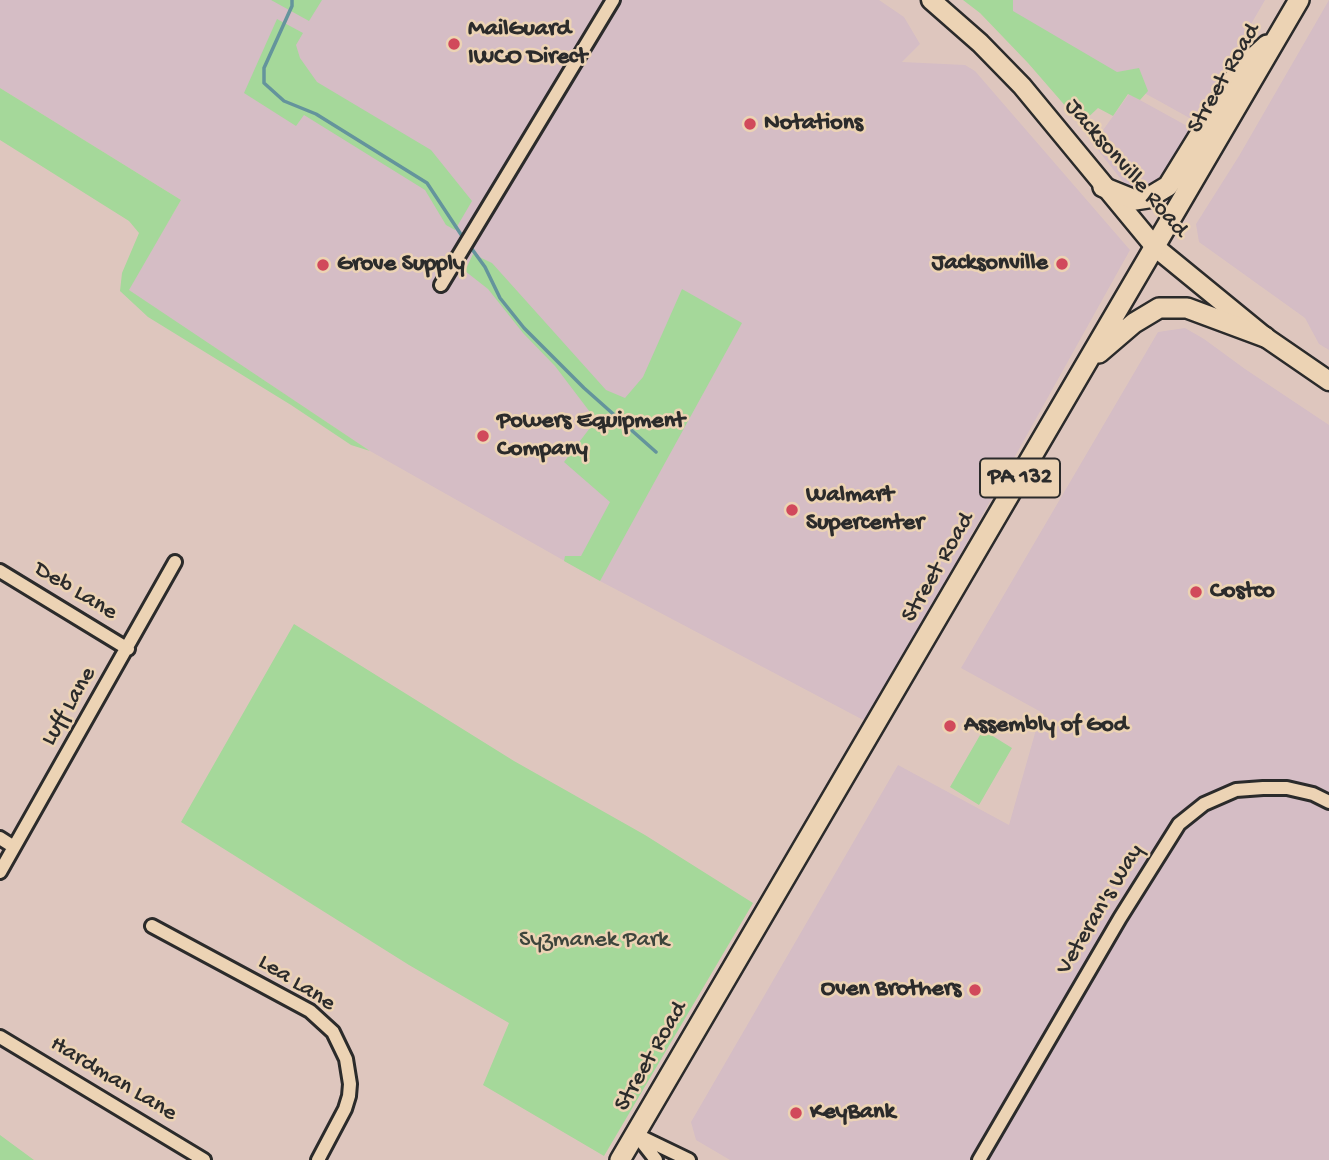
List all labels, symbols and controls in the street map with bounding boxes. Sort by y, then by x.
place label: MailGuard IWCO Direct [468,16,587,72]
street label: Street Road [1182,19,1268,139]
marker: MailGuard IWCO Direct [446,36,462,52]
street label: Jacksonville Road [1057,94,1193,244]
place label: Notations [764,110,863,138]
marker: Notations [742,116,758,132]
place label: Jacksonville [932,250,1048,278]
place label: Grove Supply [337,251,465,279]
marker: Jacksonville [1054,256,1070,272]
marker: Grove Supply [315,257,331,273]
place label: Powers Equipment Company [497,408,685,464]
marker: Powers Equipment Company [475,428,491,444]
road number: PA 132 [980,458,1060,498]
place label: Walmart Supercenter [806,482,924,538]
marker: Walmart Supercenter [784,502,800,518]
street label: Street Road [896,508,982,628]
street label: Deb Lane [28,556,122,628]
place label: Costco [1210,578,1275,606]
marker: Costco [1188,584,1204,600]
street label: Luff Lane [36,662,104,752]
place label: Assembly of God [964,712,1128,740]
marker: Assembly of God [942,718,958,734]
street label: Veteran's Way [1051,839,1151,981]
park label: Syzmanek Park [519,927,669,955]
street label: Lea Lane [252,949,340,1019]
place label: Oven Brothers [821,976,961,1004]
marker: Oven Brothers [967,982,983,998]
street label: Street Road [609,997,695,1117]
street label: Hardman Lane [44,1031,182,1129]
place label: KeyBank [810,1099,895,1127]
marker: KeyBank [788,1105,804,1121]

